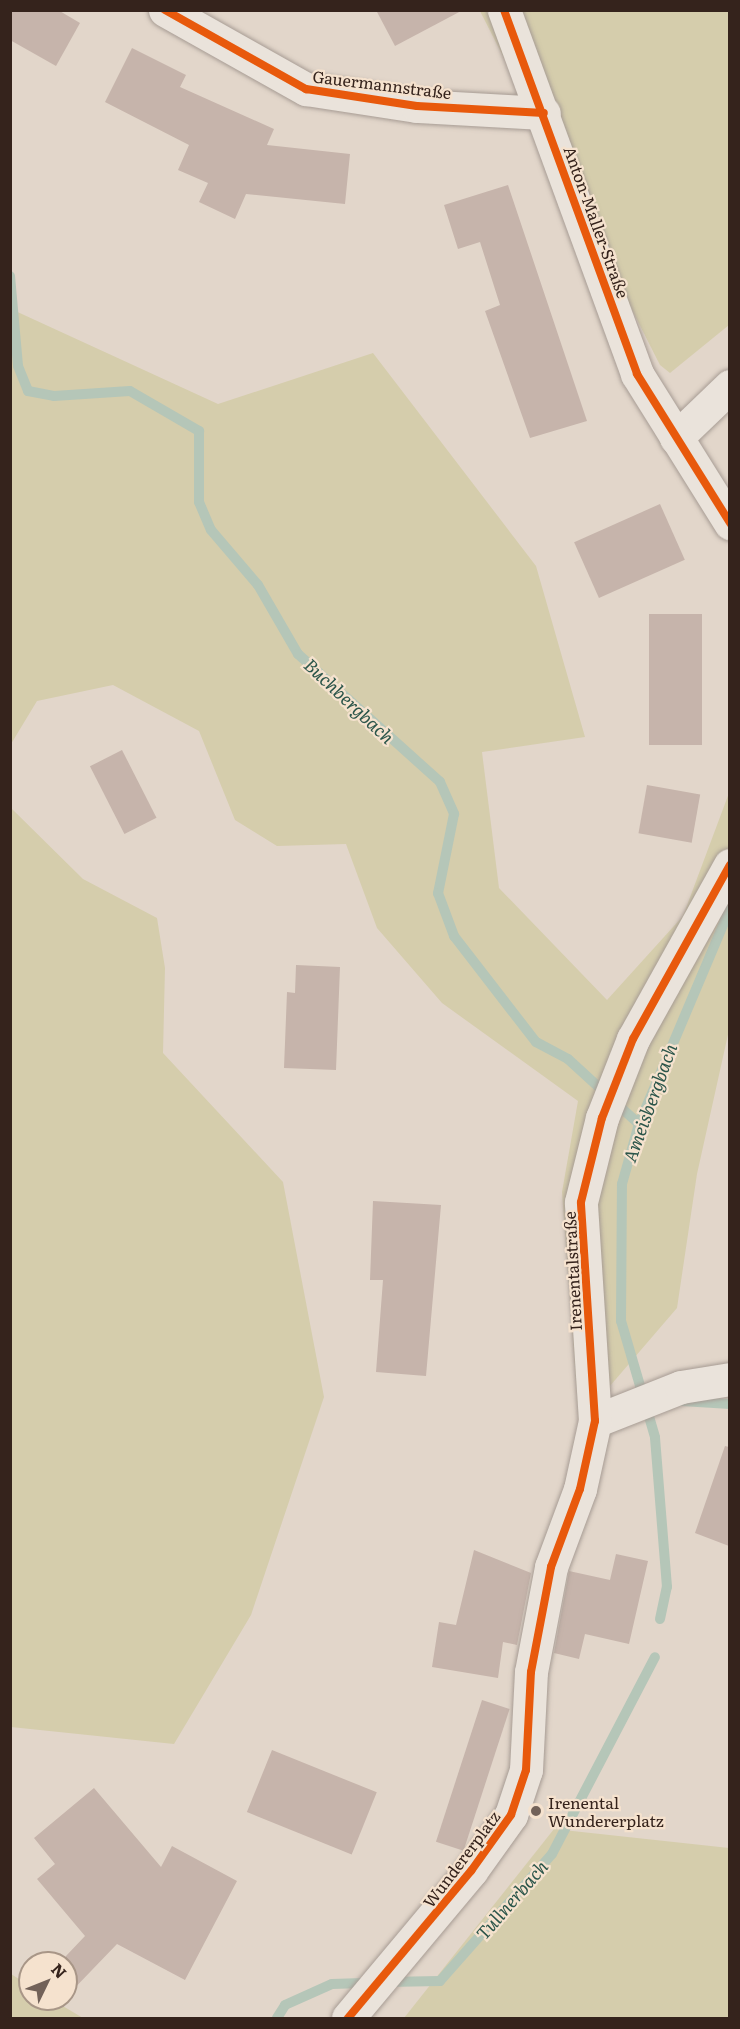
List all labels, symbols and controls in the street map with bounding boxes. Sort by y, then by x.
street label: Gauermannstraße [312,66,452,102]
street label: Anton-Maller-Straße [561,144,633,300]
water label: Buchbergbach [300,654,398,748]
water label: Ameisbergbach [619,1041,681,1165]
street label: Irenentalstraße [559,1211,585,1331]
place label: Irenental Wundererplatz [548,1792,664,1830]
marker: Irenental Wundererplatz [529,1804,543,1818]
street label: Wundererplatz [419,1807,503,1911]
water label: Tullnerbach [472,1856,552,1944]
north arrow [18,1951,78,2011]
text: N [46,1957,73,1983]

